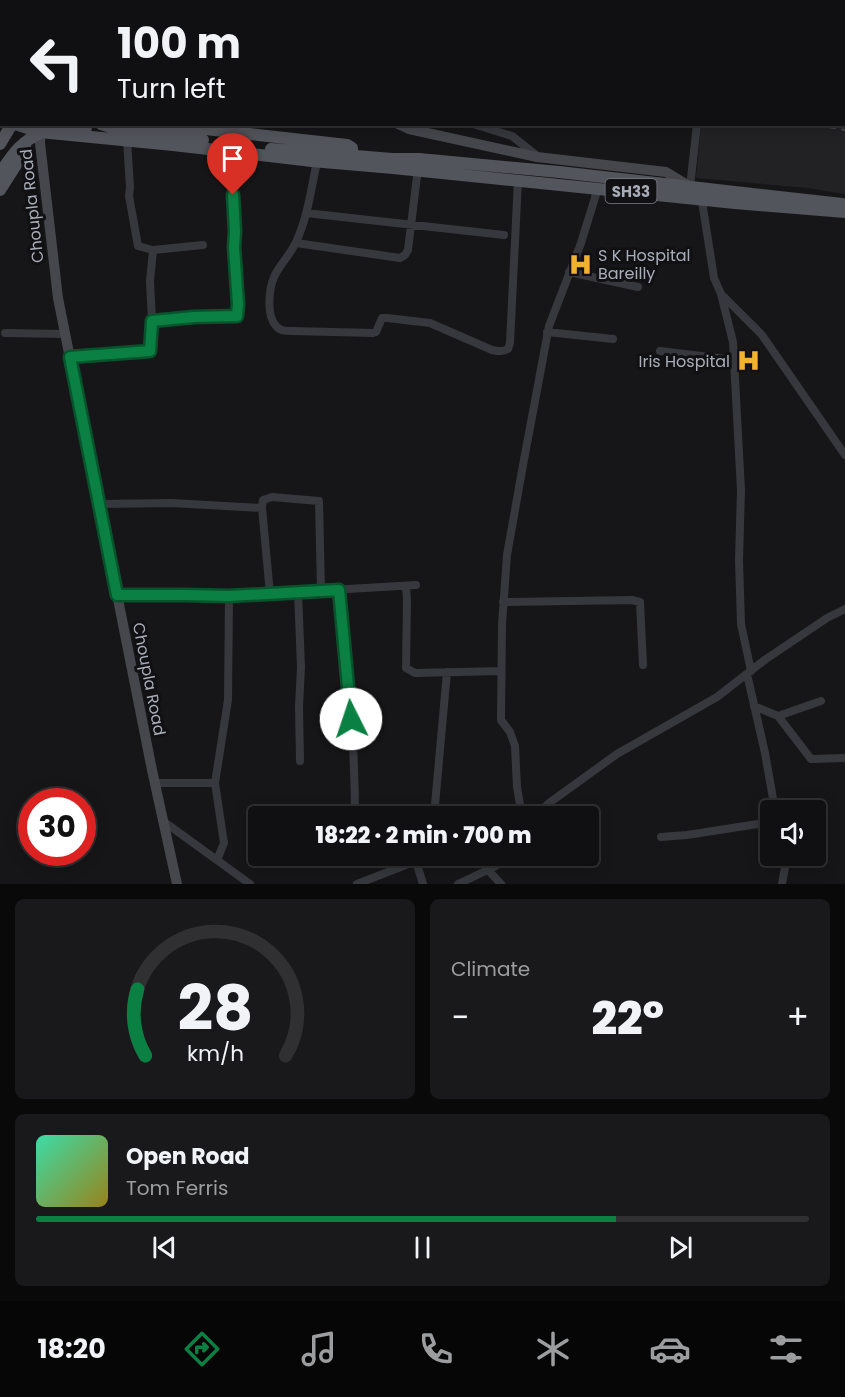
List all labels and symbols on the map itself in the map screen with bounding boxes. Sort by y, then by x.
pin [207,133,258,195]
street label: Choupla Road [15,148,49,264]
road number: SH33 [606,179,656,203]
place label: S K Hospital Bareilly [598,244,691,285]
hospital icon: S K Hospital Bareilly [567,251,593,277]
hospital icon: Iris Hospital [735,348,761,374]
place label: Iris Hospital [639,350,730,373]
street label: Choupla Road [127,621,171,737]
position arrow [319,687,383,751]
speed limit sign: 30 [18,788,96,866]

